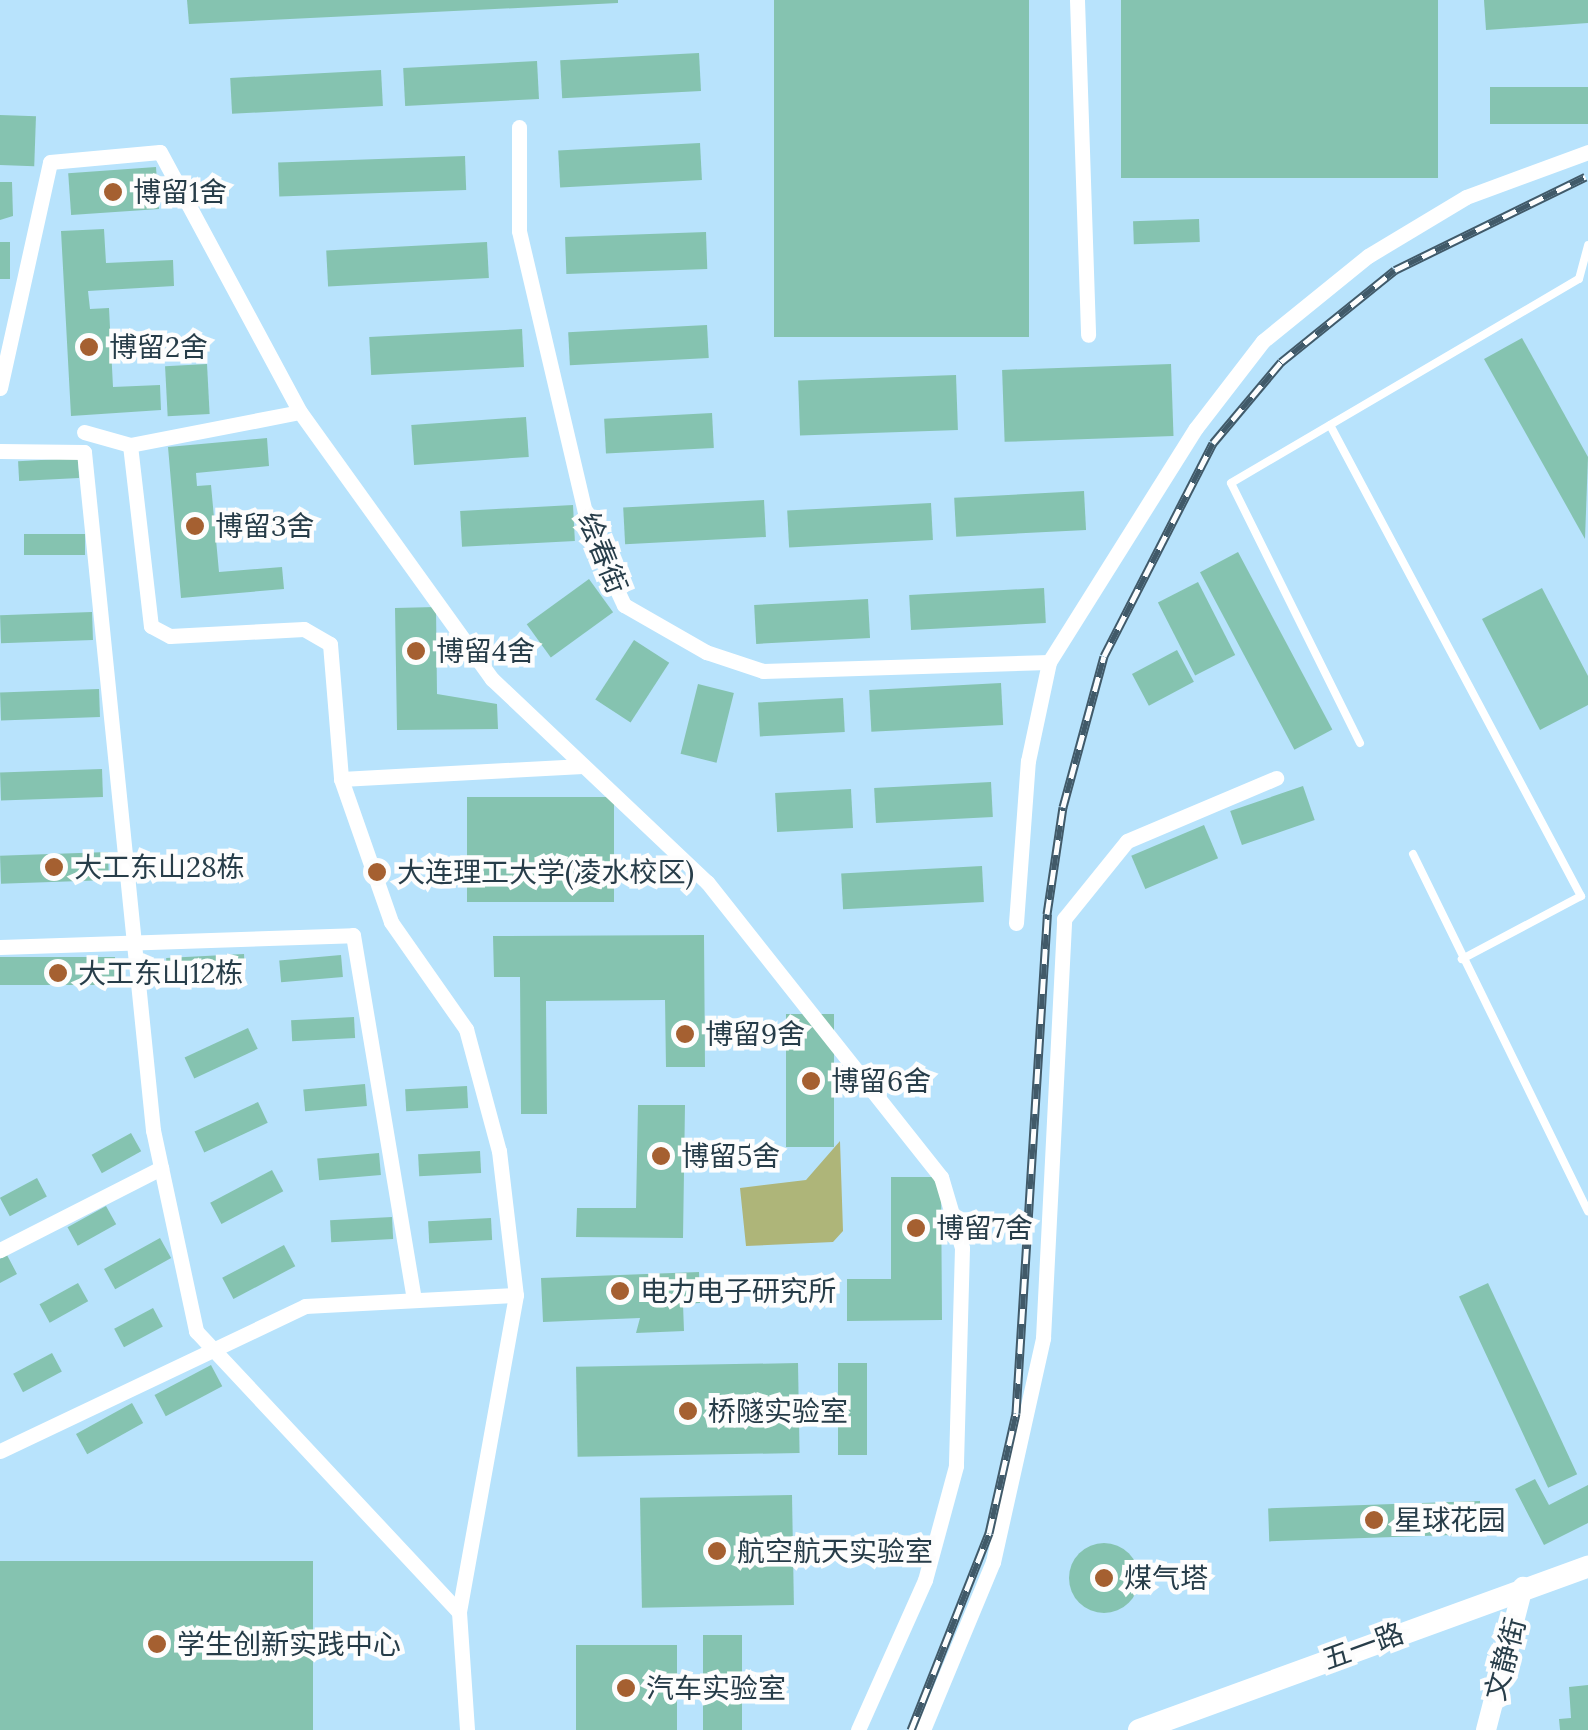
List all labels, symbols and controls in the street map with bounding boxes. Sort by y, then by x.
place label: 博留1舍 [133,175,227,209]
marker: 博留1舍 [102,181,124,203]
place label: 博留2舍 [109,330,208,364]
marker: 博留2舍 [78,336,100,358]
street label: 绘春街 [572,508,634,598]
place label: 博留3舍 [215,509,315,543]
marker: 博留3舍 [184,515,206,537]
place label: 博留4舍 [436,634,535,668]
marker: 博留4舍 [405,640,427,662]
place label: 大工东山28栋 [74,850,245,884]
place label: 大连理工大学(凌水校区) [397,855,694,889]
marker: 大工东山28栋 [43,856,65,878]
marker: 大连理工大学(凌水校区) [366,861,388,883]
place label: 大工东山12栋 [78,956,243,990]
marker: 大工东山12栋 [47,962,69,984]
place label: 博留9舍 [705,1017,805,1051]
marker: 博留9舍 [674,1023,696,1045]
place label: 博留6舍 [831,1064,931,1098]
marker: 博留6舍 [800,1070,822,1092]
place label: 博留5舍 [681,1139,780,1173]
marker: 博留5舍 [650,1145,672,1167]
place label: 博留7舍 [936,1211,1033,1245]
marker: 博留7舍 [905,1217,927,1239]
place label: 电力电子研究所 [640,1274,836,1308]
marker: 电力电子研究所 [609,1280,631,1302]
place label: 桥隧实验室 [708,1394,848,1428]
marker: 桥隧实验室 [677,1400,699,1422]
place label: 星球花园 [1394,1503,1506,1537]
marker: 星球花园 [1363,1509,1385,1531]
place label: 航空航天实验室 [737,1534,933,1568]
marker: 航空航天实验室 [706,1540,728,1562]
place label: 煤气塔 [1124,1561,1208,1595]
marker: 煤气塔 [1093,1567,1115,1589]
street label: 文静街 [1478,1614,1532,1704]
street label: 五一路 [1318,1616,1408,1676]
place label: 学生创新实践中心 [177,1627,401,1661]
marker: 学生创新实践中心 [146,1633,168,1655]
place label: 汽车实验室 [646,1671,786,1705]
marker: 汽车实验室 [615,1677,637,1699]

